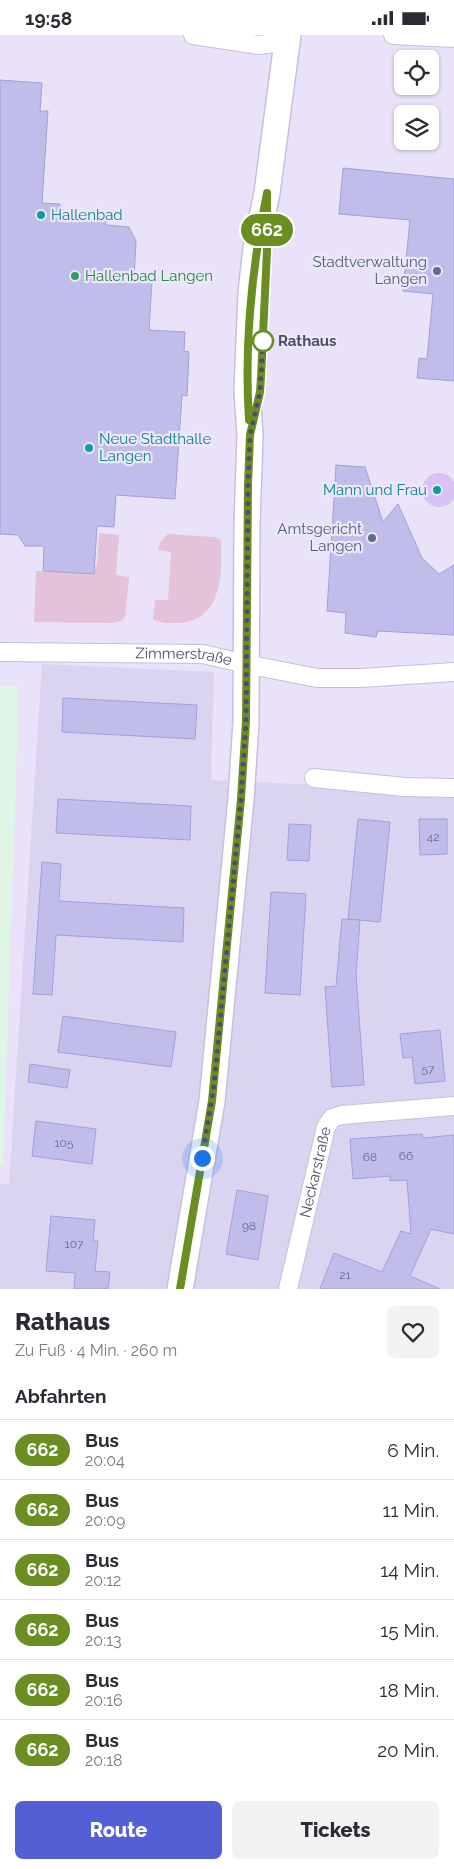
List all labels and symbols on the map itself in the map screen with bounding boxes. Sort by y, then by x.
place label: Hallenbad [51,206,123,224]
marker: Hallenbad [35,209,47,221]
line badge: 662 [238,214,296,246]
place label: Stadtverwaltung Langen [312,253,427,288]
marker: Stadtverwaltung Langen [431,265,443,277]
place label: Hallenbad Langen [85,267,213,285]
marker: Hallenbad Langen [69,270,81,282]
marker: Rathaus [252,330,274,352]
place label: Rathaus [278,332,336,350]
place label: Neue Stadthalle Langen [99,430,211,465]
marker: Neue Stadthalle Langen [83,442,95,454]
place label: Mann und Frau [323,481,427,499]
marker: Mann und Frau [431,484,443,496]
place label: Amtsgericht Langen [277,520,362,555]
marker: Amtsgericht Langen [366,532,378,544]
street label: Zimmerstraße [135,644,234,670]
house number: 42 [427,830,439,844]
house number: 57 [422,1062,435,1076]
street label: Neckarstraße [296,1125,335,1219]
house number: 105 [54,1136,74,1150]
your location [190,1146,215,1171]
house number: 66 [399,1149,413,1163]
house number: 68 [363,1150,377,1164]
house number: 98 [242,1219,256,1233]
house number: 107 [65,1237,84,1251]
house number: 21 [339,1268,351,1282]

